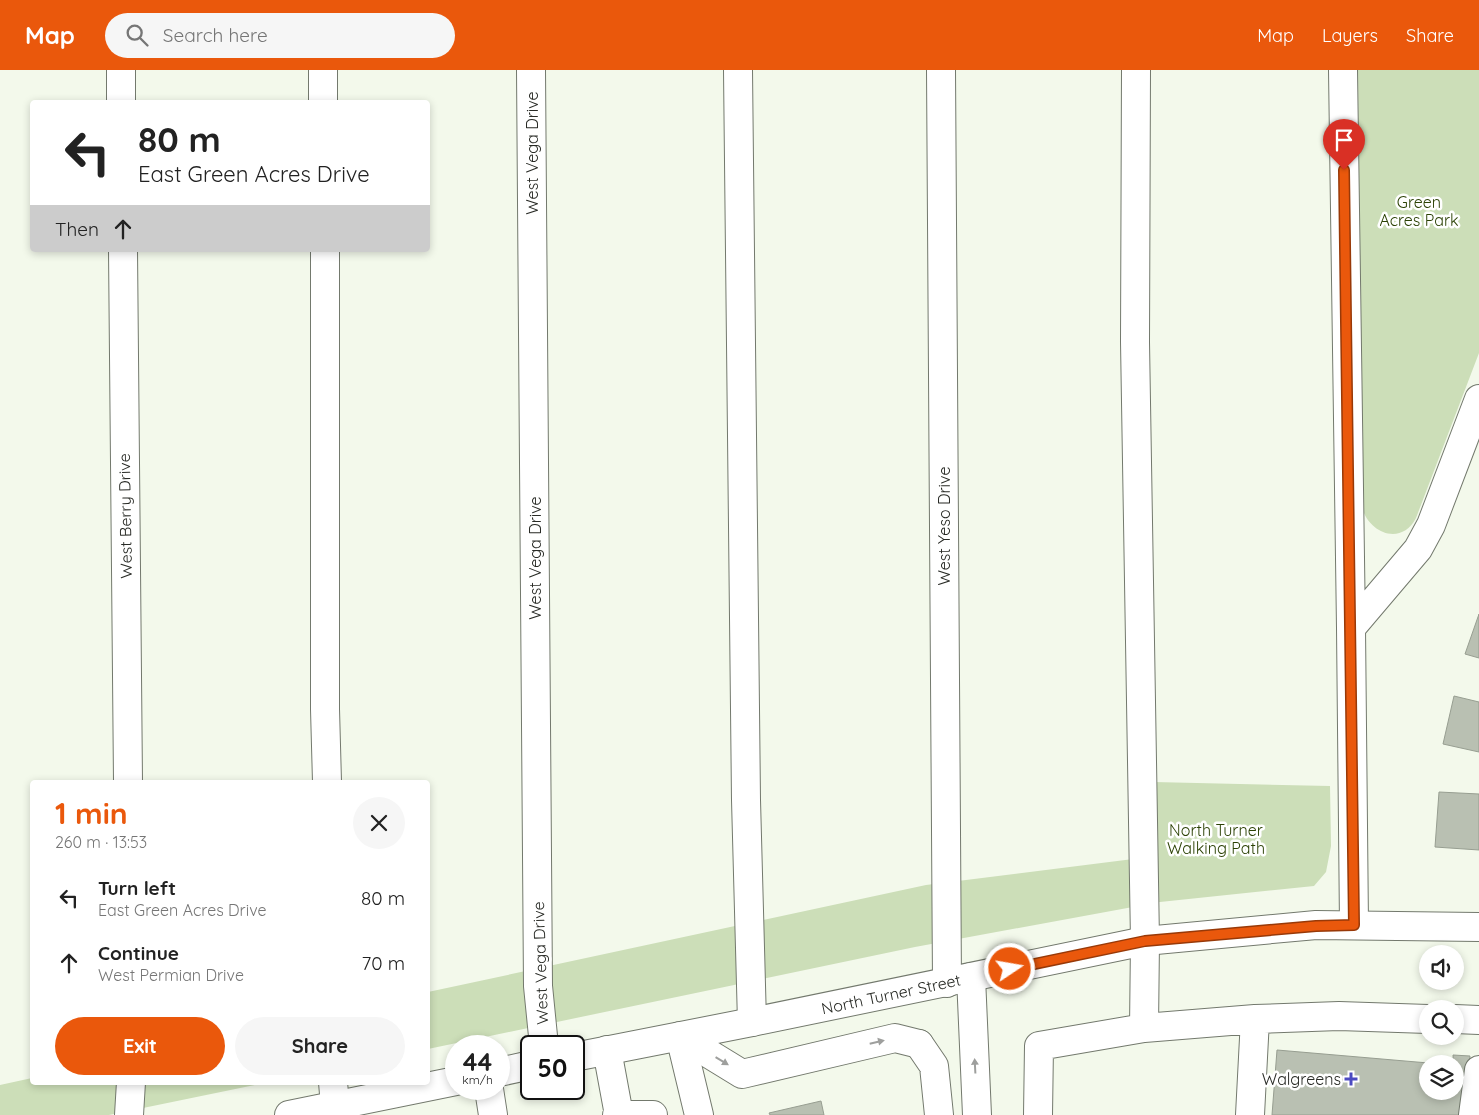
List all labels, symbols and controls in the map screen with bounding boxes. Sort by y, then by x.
search box [105,13,455,58]
text: Map [25,20,75,50]
icon: search [123,21,151,49]
text: Search here [163,23,268,47]
text: Map [1257,24,1294,47]
text: Layers [1322,24,1378,47]
text: Share [1406,24,1454,47]
street label: West Vega Drive [522,91,542,215]
text: 80 m [138,117,221,161]
pin [1323,119,1365,170]
icon: left [55,120,120,185]
icon: arrive [1330,126,1358,154]
text: East Green Acres Drive [138,160,370,188]
park label: Green Acres Park [1379,192,1459,230]
icon: ahead [109,215,137,243]
text: Then [55,217,99,241]
street label: West Berry Drive [114,453,136,579]
street label: West Yeso Drive [934,467,954,585]
street label: West Vega Drive [525,496,545,620]
text: 1 min [55,794,128,832]
button: close [353,797,405,849]
park label: North Turner Walking Path [1167,820,1265,858]
text: 260 m · 13:53 [55,832,147,852]
text: Turn left [98,876,176,900]
icon: left [55,884,83,912]
text: 80 m [361,886,405,910]
text: East Green Acres Drive [98,900,267,920]
street label: West Vega Drive [528,901,552,1025]
text: Continue [98,941,179,965]
position arrow [983,942,1035,994]
map controls [1419,945,1464,1100]
button: sound [1419,945,1464,990]
icon: ahead [55,949,83,977]
text: 70 m [361,951,405,975]
text: West Permian Drive [98,965,244,985]
street label: North Turner Street [820,969,962,1019]
button: search [1419,1000,1464,1045]
button: Exit [55,1017,225,1075]
button: Share [235,1017,405,1075]
speed limit sign: 50 [520,1035,585,1100]
one-way arrow [869,1038,884,1046]
text: 44 [463,1046,492,1077]
button: layers [1419,1055,1464,1100]
one-way arrow [715,1057,728,1066]
one-way arrow [971,1058,979,1074]
place label: Walgreens [1262,1069,1341,1089]
text: km/h [462,1072,493,1087]
marker: Walgreens [1345,1073,1357,1085]

